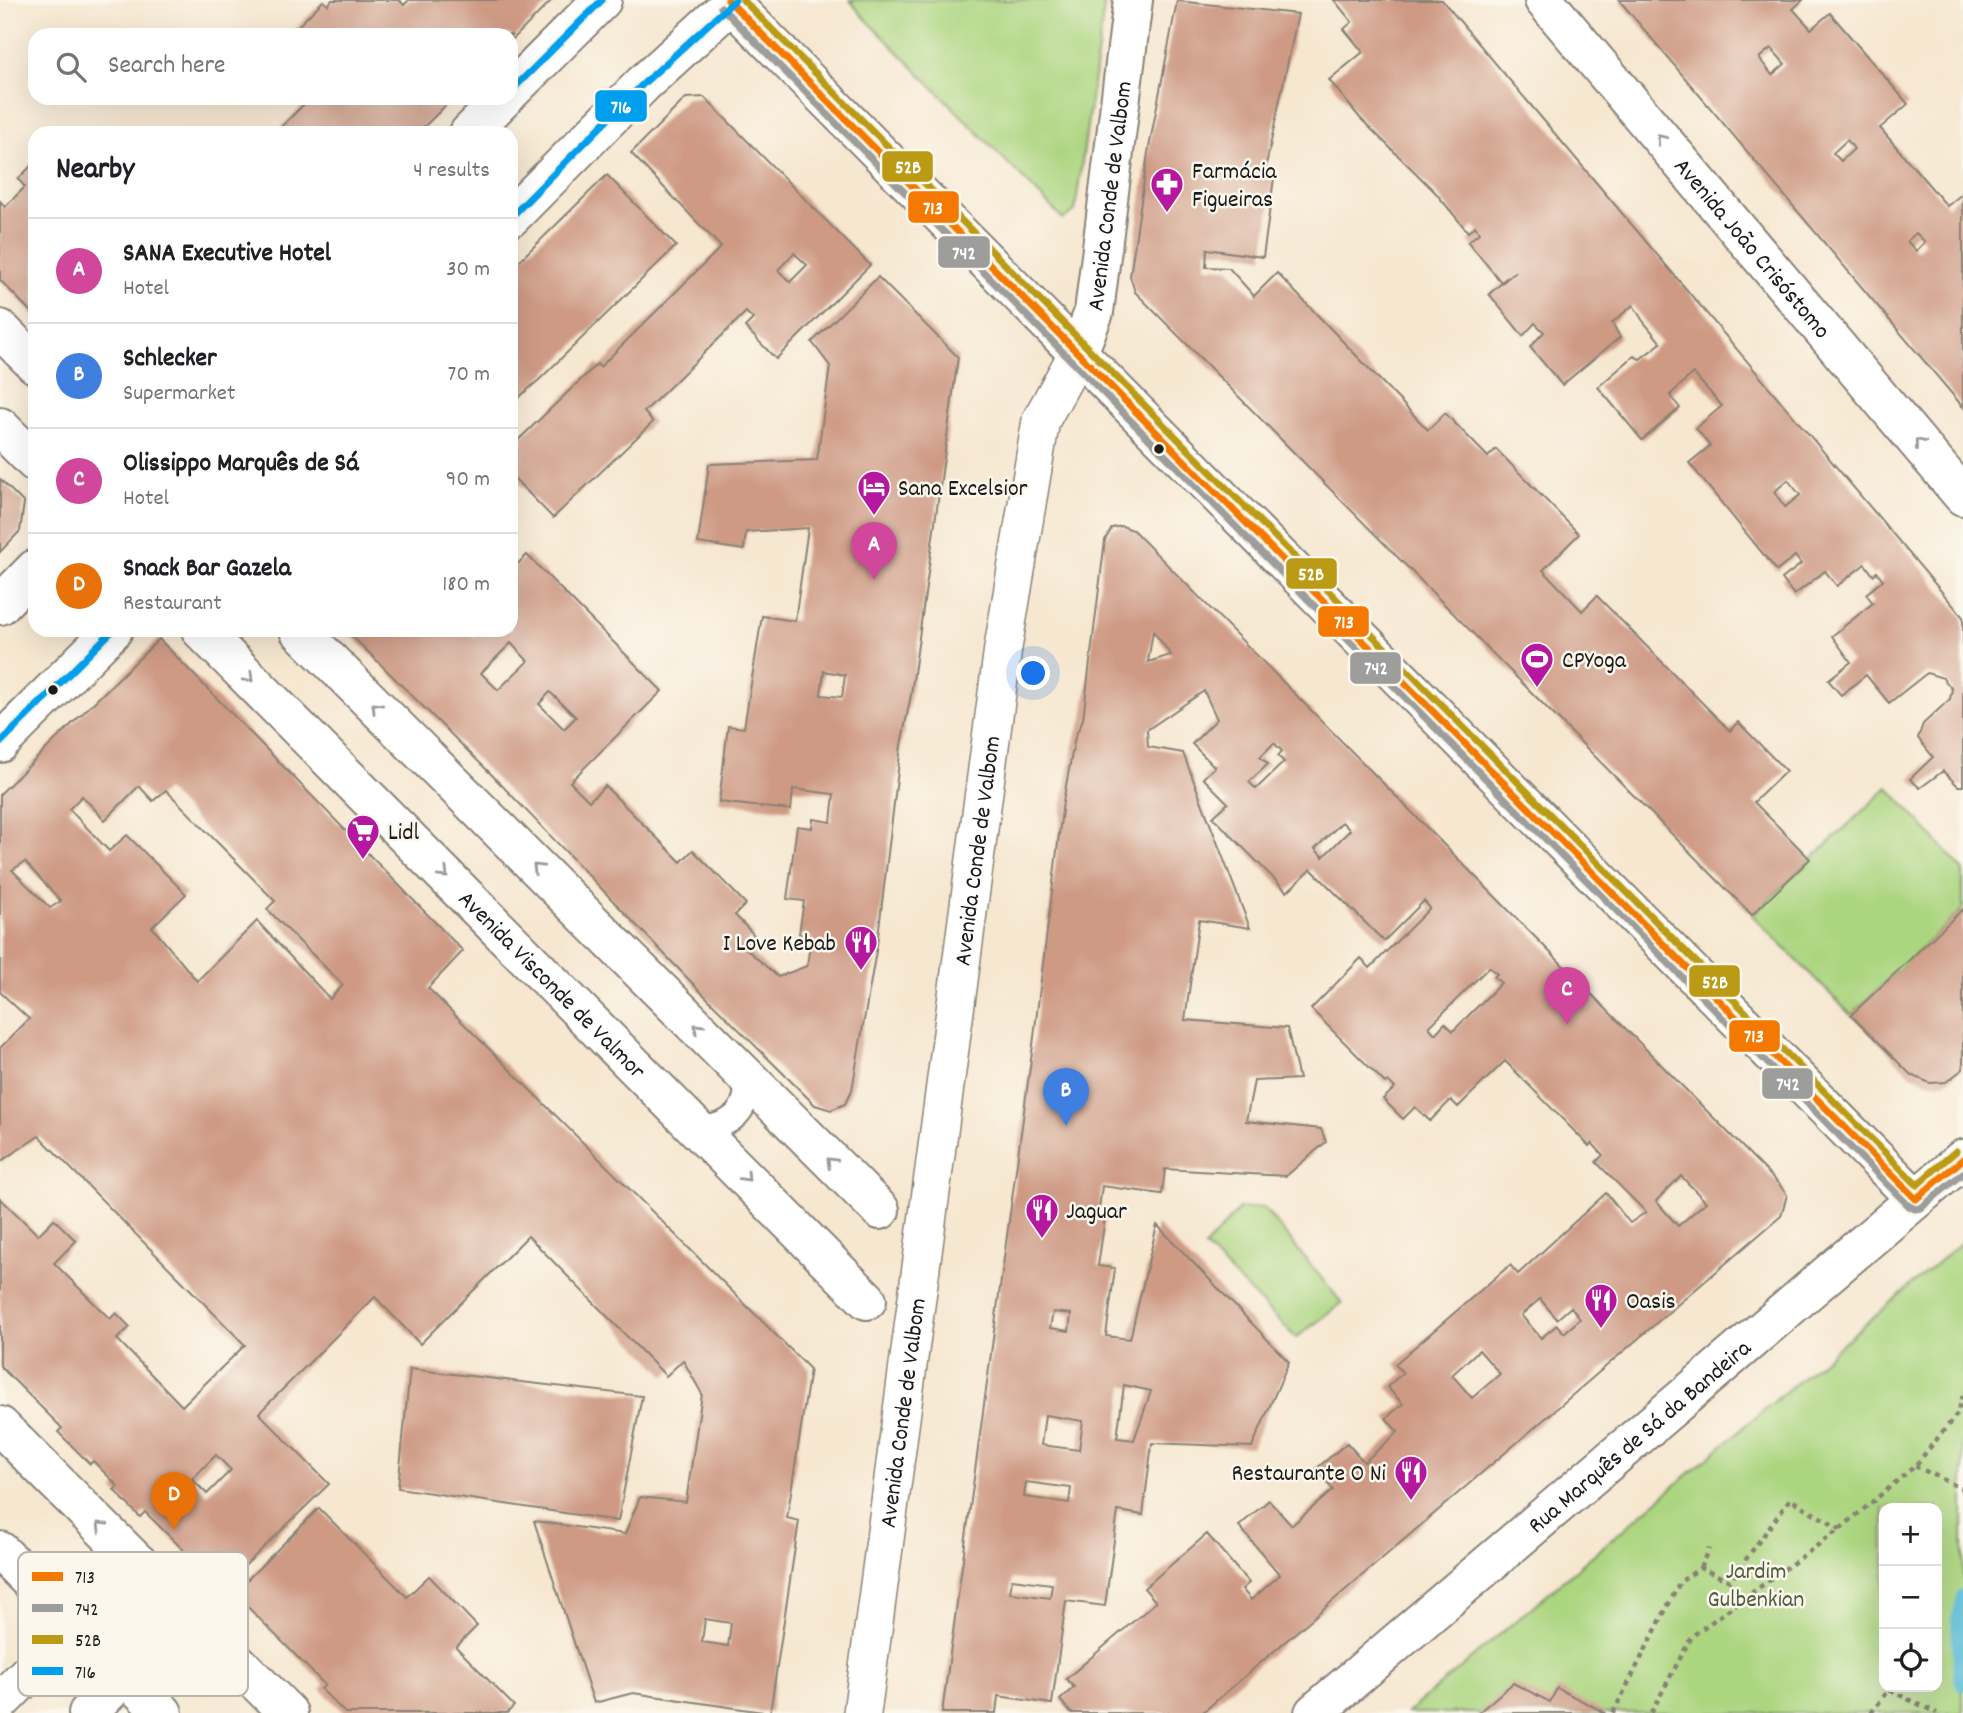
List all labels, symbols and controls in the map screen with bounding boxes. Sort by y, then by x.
search box [28,28,518,105]
icon: search [52,48,90,86]
text: Search here [108,48,226,85]
street label: Avenida Conde de Valbom [1080,79,1143,313]
line badge: 716 [594,89,648,123]
text: 716 [611,96,631,123]
one-way arrow [1657,134,1669,147]
text: Nearby [56,150,134,193]
line badge: 52B [881,150,934,183]
street label: Avenida João Crisóstomo [1664,152,1837,347]
text: 4 results [413,155,490,188]
text: 52B [895,156,921,183]
place label: Farmácia Figueiras [1192,156,1277,218]
pharmacy icon: Farmácia Figueiras [1148,165,1186,214]
line badge: 713 [907,190,960,224]
text: 713 [923,197,943,224]
line badge: 742 [937,235,991,269]
text: SANA Executive Hotel [123,236,331,273]
text: 742 [952,242,976,269]
text: A [73,254,85,287]
text: 30 m [446,254,490,287]
text: Hotel [123,273,169,306]
text: Schlecker [123,341,217,378]
text: B [74,359,84,392]
text: 70 m [448,359,490,392]
text: Supermarket [123,378,235,411]
one-way arrow [1915,439,1927,452]
unlabelled marker [1152,442,1166,456]
text: Olissippo Marquês de Sá [123,446,359,483]
text: C [73,464,85,497]
text: 90 m [446,464,490,497]
hotel icon: Sana Excelsior [855,468,893,517]
place label: Sana Excelsior [898,473,1028,507]
text: Hotel [123,483,169,516]
pin: A [851,522,897,580]
text: Snack Bar Gazela [123,551,291,588]
line badge: 52B [1285,557,1338,590]
text: 52B [1298,563,1324,590]
text: D [73,569,85,602]
text: 180 m [442,569,490,602]
text: Restaurant [123,588,222,621]
line badge: 713 [1317,605,1370,638]
text: 713 [1334,611,1354,638]
sports icon: CPYoga [1518,640,1556,689]
place label: CPYoga [1562,645,1627,679]
line badge: 742 [1349,651,1402,685]
your location [1016,656,1050,690]
text: 742 [1364,657,1388,684]
one-way arrow [240,670,253,683]
unlabelled marker [46,683,60,697]
one-way arrow [371,702,384,715]
street label: Avenida Conde de Valbom [947,734,1011,968]
supermarket icon: Lidl [344,812,382,861]
place label: Lidl [388,817,419,851]
one-way arrow [532,863,545,876]
one-way arrow [436,866,448,878]
street label: Avenida Visconde de Valmor [449,884,652,1088]
restaurant icon: I Love Kebab [842,923,880,972]
place label: I Love Kebab [723,928,836,962]
line badge: 52B [1688,964,1741,998]
pin: C [1544,967,1590,1025]
text: 52B [1702,971,1728,998]
line badge: 713 [1728,1019,1781,1053]
one-way arrow [693,1024,706,1037]
text: 713 [1744,1025,1764,1052]
line badge: 742 [1761,1067,1814,1100]
pin: B [1043,1068,1089,1126]
text: 742 [1776,1073,1800,1100]
one-way arrow [826,1158,839,1171]
one-way arrow [738,1169,751,1182]
restaurant icon: Jaguar [1023,1191,1061,1240]
place label: Jaguar [1066,1196,1127,1230]
restaurant icon: Oasis [1582,1281,1620,1330]
place label: Oasis [1626,1286,1676,1320]
street label: Avenida Conde de Valbom [873,1296,937,1530]
street label: Rua Marquês de Sá da Bandeira [1522,1333,1760,1543]
restaurant icon: Restaurante O Ni [1392,1453,1430,1502]
place label: Restaurante O Ni [1232,1458,1386,1492]
pin: D [151,1472,197,1530]
map controls [1879,1503,1942,1692]
button: + [1879,1503,1942,1566]
one-way arrow [96,1522,109,1535]
legend [18,1552,248,1696]
park label: Jardim Gulbenkian [1708,1556,1804,1618]
text: 713 [75,1566,95,1593]
button: − [1879,1566,1942,1629]
text: 742 [75,1598,98,1625]
text: 52B [75,1629,101,1656]
button: locate [1879,1629,1942,1692]
text: 716 [75,1661,96,1688]

